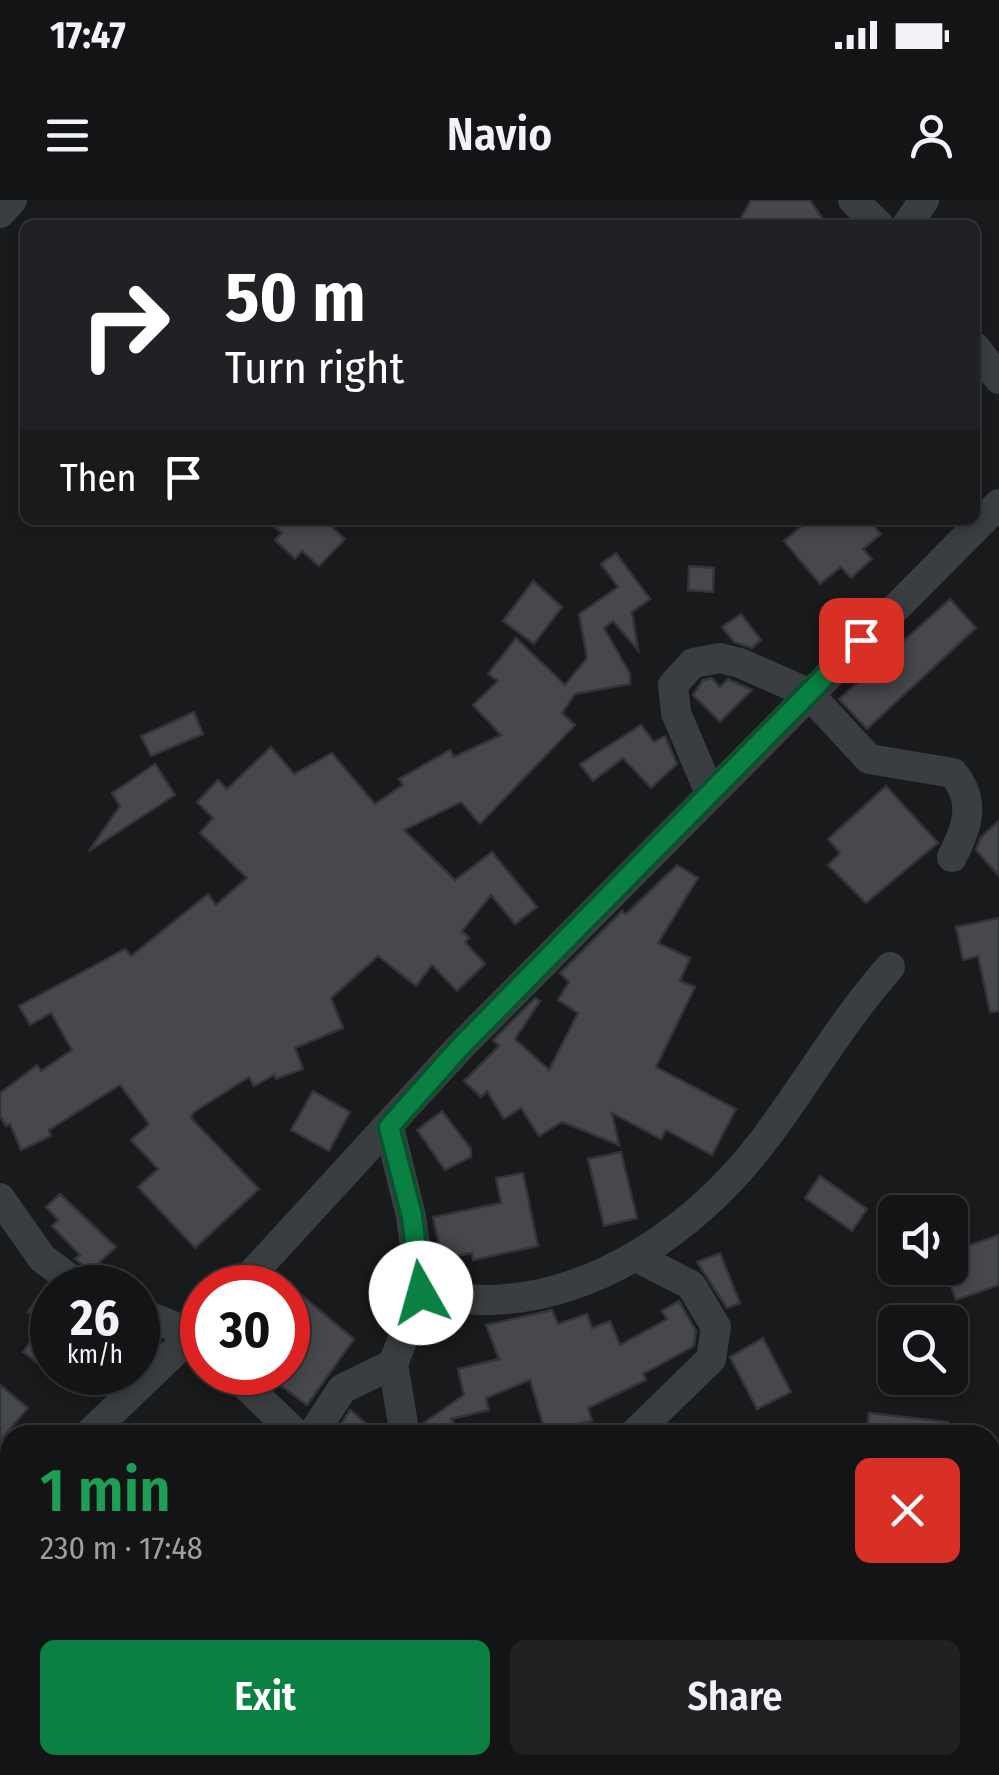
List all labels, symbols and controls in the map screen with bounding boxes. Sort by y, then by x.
text: 17:47 [50,12,126,58]
icon: menu [40,108,95,163]
text: Navio [447,108,552,162]
icon: person [904,108,959,163]
text: 50 m [225,256,366,340]
icon: right [60,260,190,390]
text: Turn right [225,341,404,395]
icon: arrive [156,450,211,505]
text: Then [60,455,136,501]
pin [819,598,904,683]
icon: arrive [834,613,889,668]
map controls [878,1195,968,1395]
button: sound [878,1195,968,1285]
position arrow [369,1241,473,1345]
speed limit sign: 30 [180,1265,310,1395]
text: 26 [70,1288,120,1348]
button: search [878,1305,968,1395]
text: km/h [67,1340,123,1370]
text: 1 min [40,1455,171,1527]
button: close [855,1458,960,1563]
text: 230 m · 17:48 [40,1529,203,1567]
button: Exit [40,1640,490,1755]
button: Share [510,1640,960,1755]

